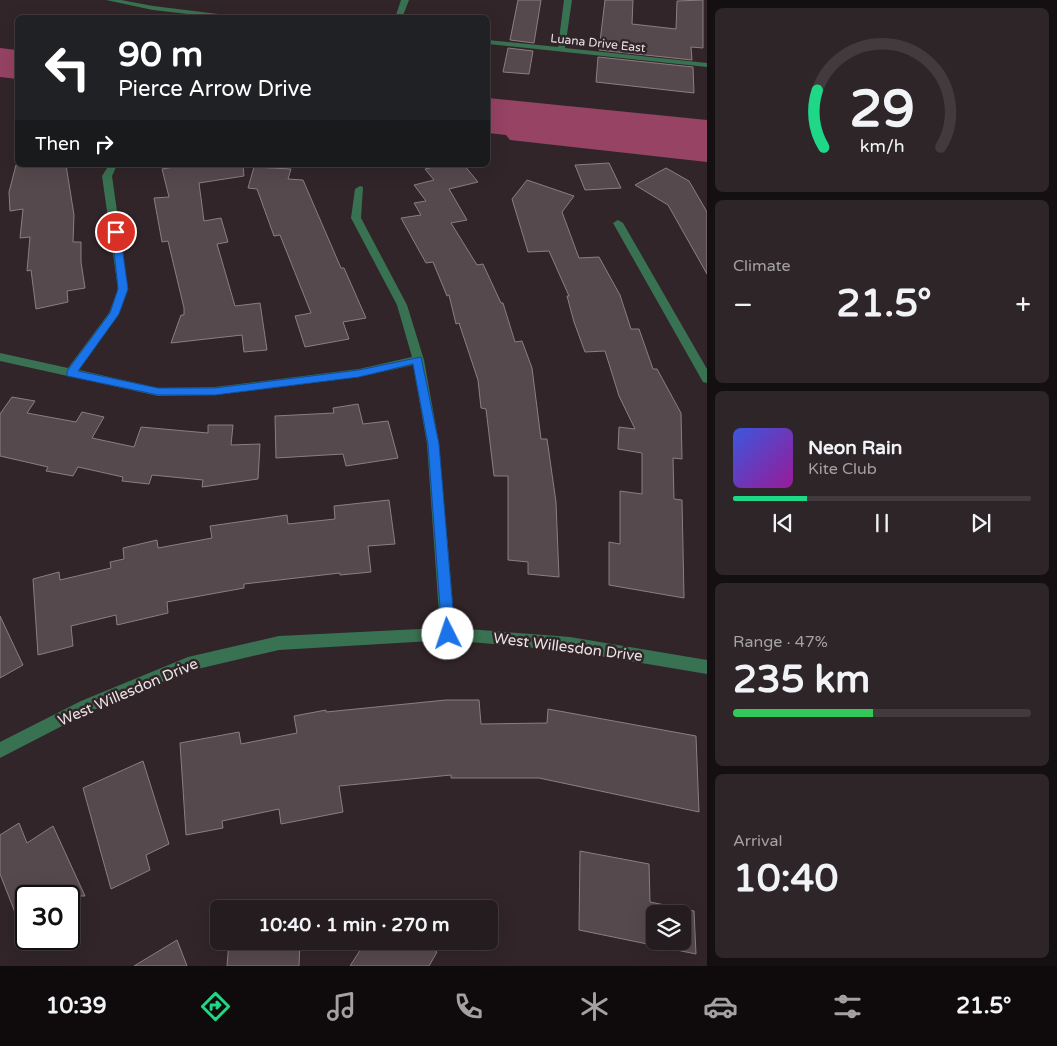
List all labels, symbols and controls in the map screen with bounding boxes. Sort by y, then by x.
street label: Luana Drive East [550,31,647,55]
text: 90 m [118,34,203,76]
icon: left [35,35,100,100]
text: Pierce Arrow Drive [118,76,312,102]
text: 29 [849,78,915,141]
icon: right [90,130,118,158]
text: Then [35,133,80,155]
text: km/h [860,136,904,157]
pin [95,211,137,253]
icon: arrive [102,218,130,246]
text: Climate [733,256,791,276]
text: 21.5° [837,281,932,327]
text: − [733,288,753,322]
text: + [1015,288,1031,322]
text: Neon Rain [808,437,902,459]
text: Kite Club [808,459,877,479]
icon: previous [769,509,797,537]
icon: pause [868,509,896,537]
icon: next [967,509,995,537]
position arrow [421,607,473,659]
street label: West Willesdon Drive [492,629,644,665]
text: Range · 47% [733,632,828,652]
street label: West Willesdon Drive [55,654,201,730]
text: 235 km [733,657,870,703]
text: Arrival [733,831,782,851]
text: 10:40 [733,856,838,902]
speed limit sign: 30 [15,885,80,950]
map controls [646,905,691,950]
button: layers [646,905,691,950]
text: 10:40 · 1 min · 270 m [258,914,450,936]
icon: directions [198,989,233,1024]
icon: music [324,989,359,1024]
icon: phone [451,989,486,1024]
icon: climate [577,989,612,1024]
icon: car [703,989,738,1024]
icon: filters [830,989,865,1024]
text: 10:39 [46,993,107,1019]
text: 21.5° [956,993,1011,1019]

